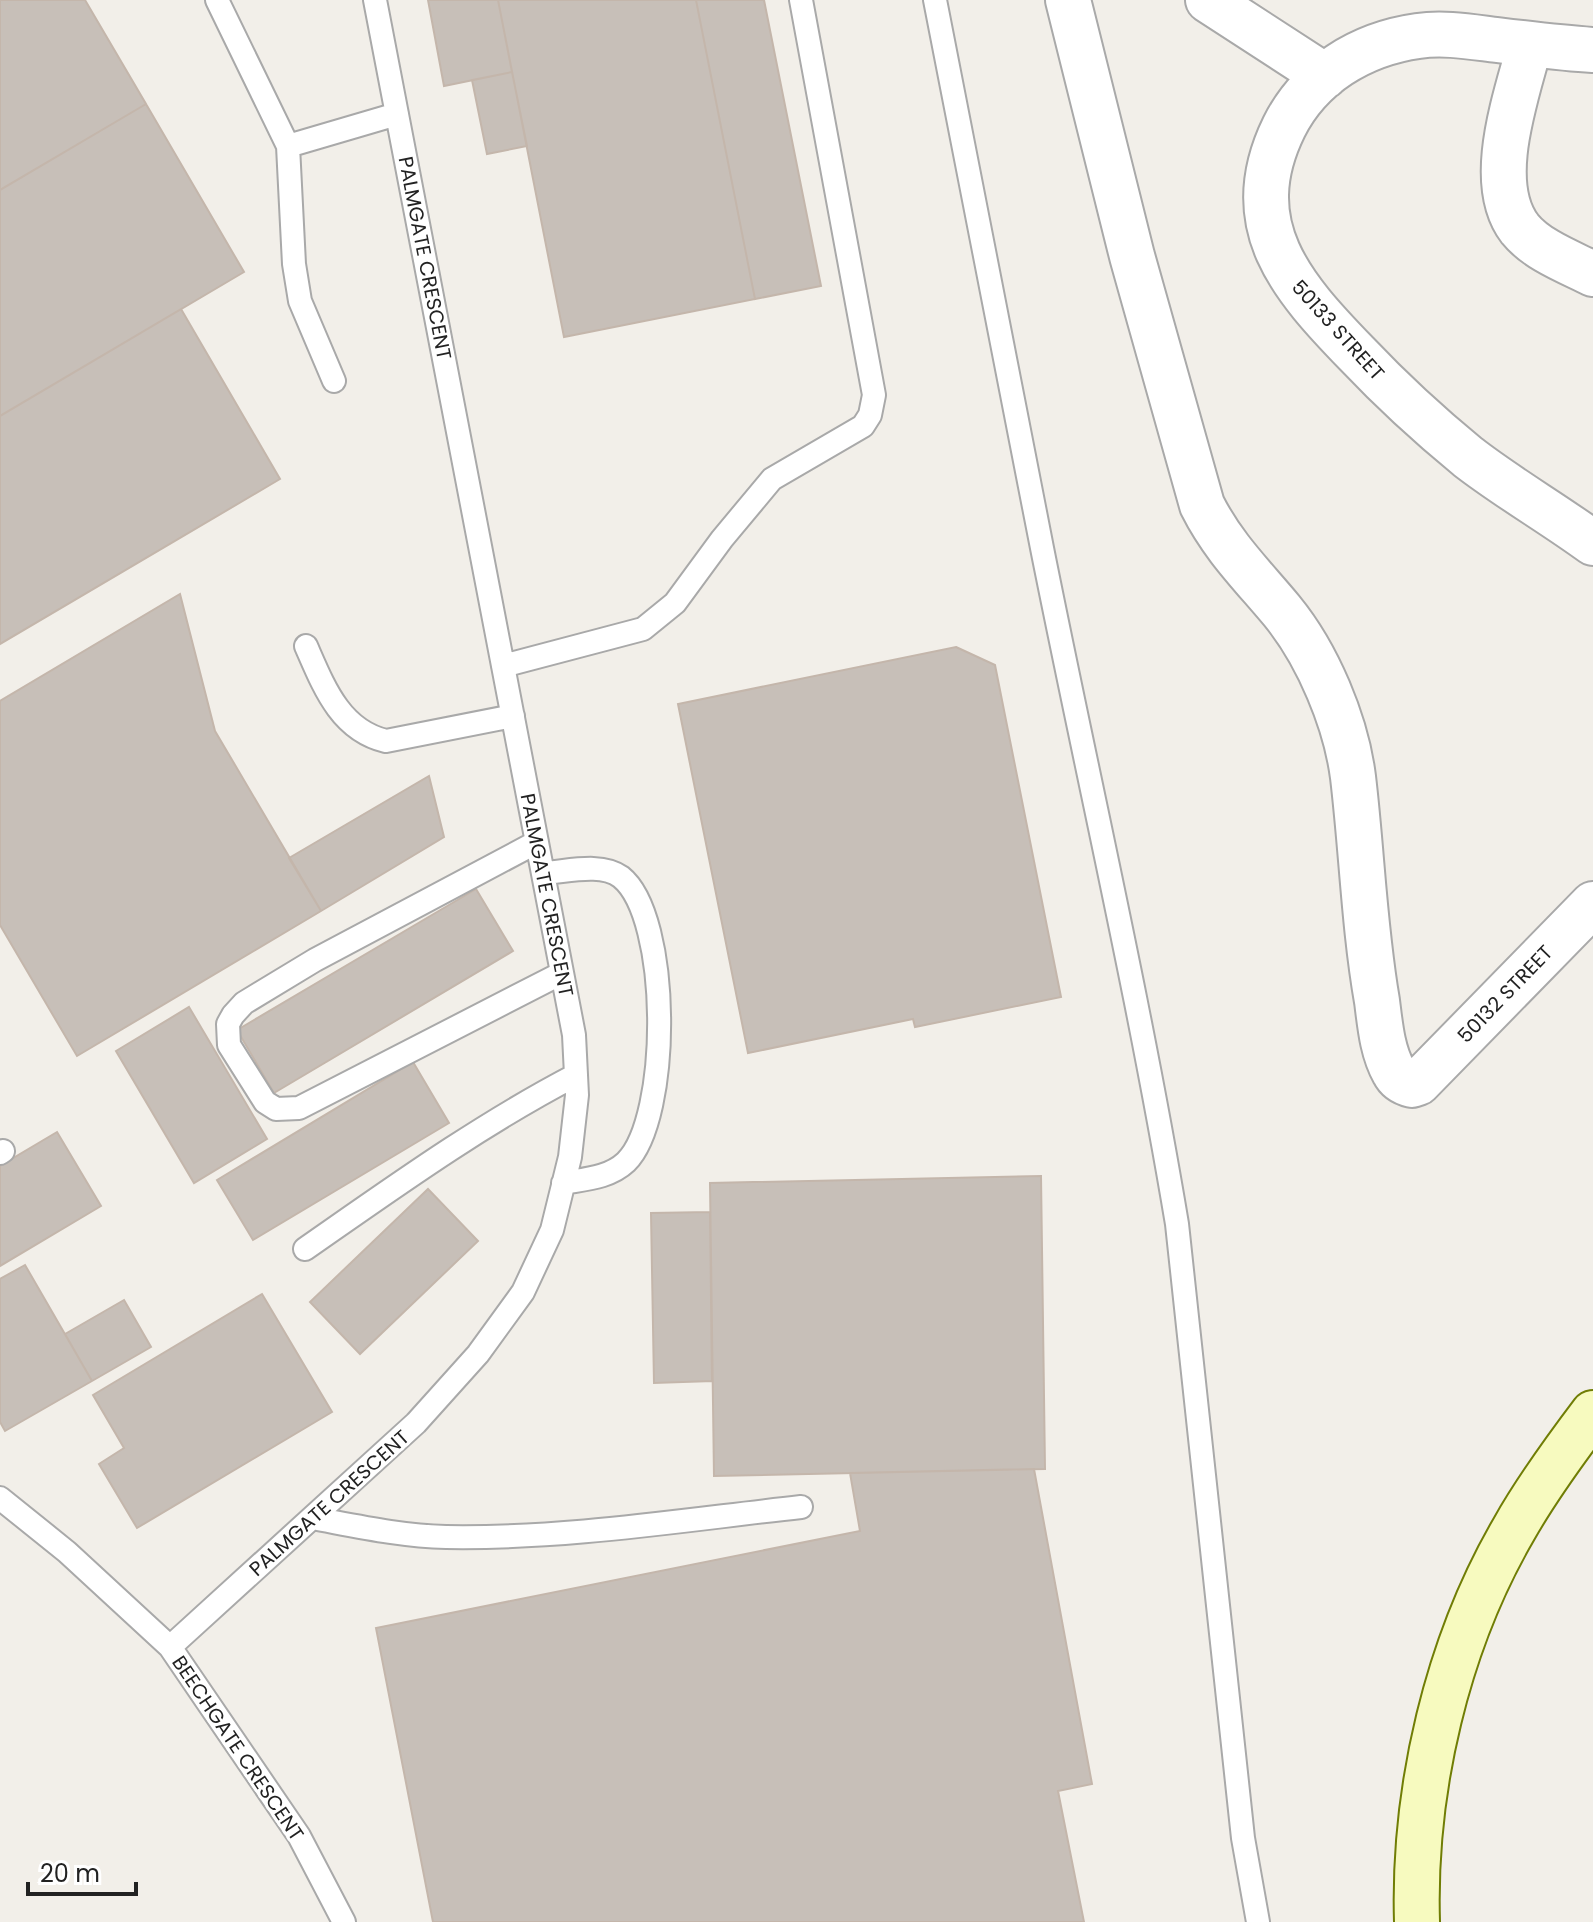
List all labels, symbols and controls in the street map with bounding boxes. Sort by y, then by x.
street label: PALMGATE CRESCENT [392,154,458,362]
street label: 50133 STREET [1285,274,1391,386]
street label: PALMGATE CRESCENT [514,791,580,999]
street label: 50132 STREET [1451,939,1559,1049]
street label: PALMGATE CRESCENT [243,1423,415,1583]
street label: BEECHGATE CRESCENT [166,1650,311,1846]
scale bar [28,1846,136,1896]
text: 20 m [40,1857,100,1890]

